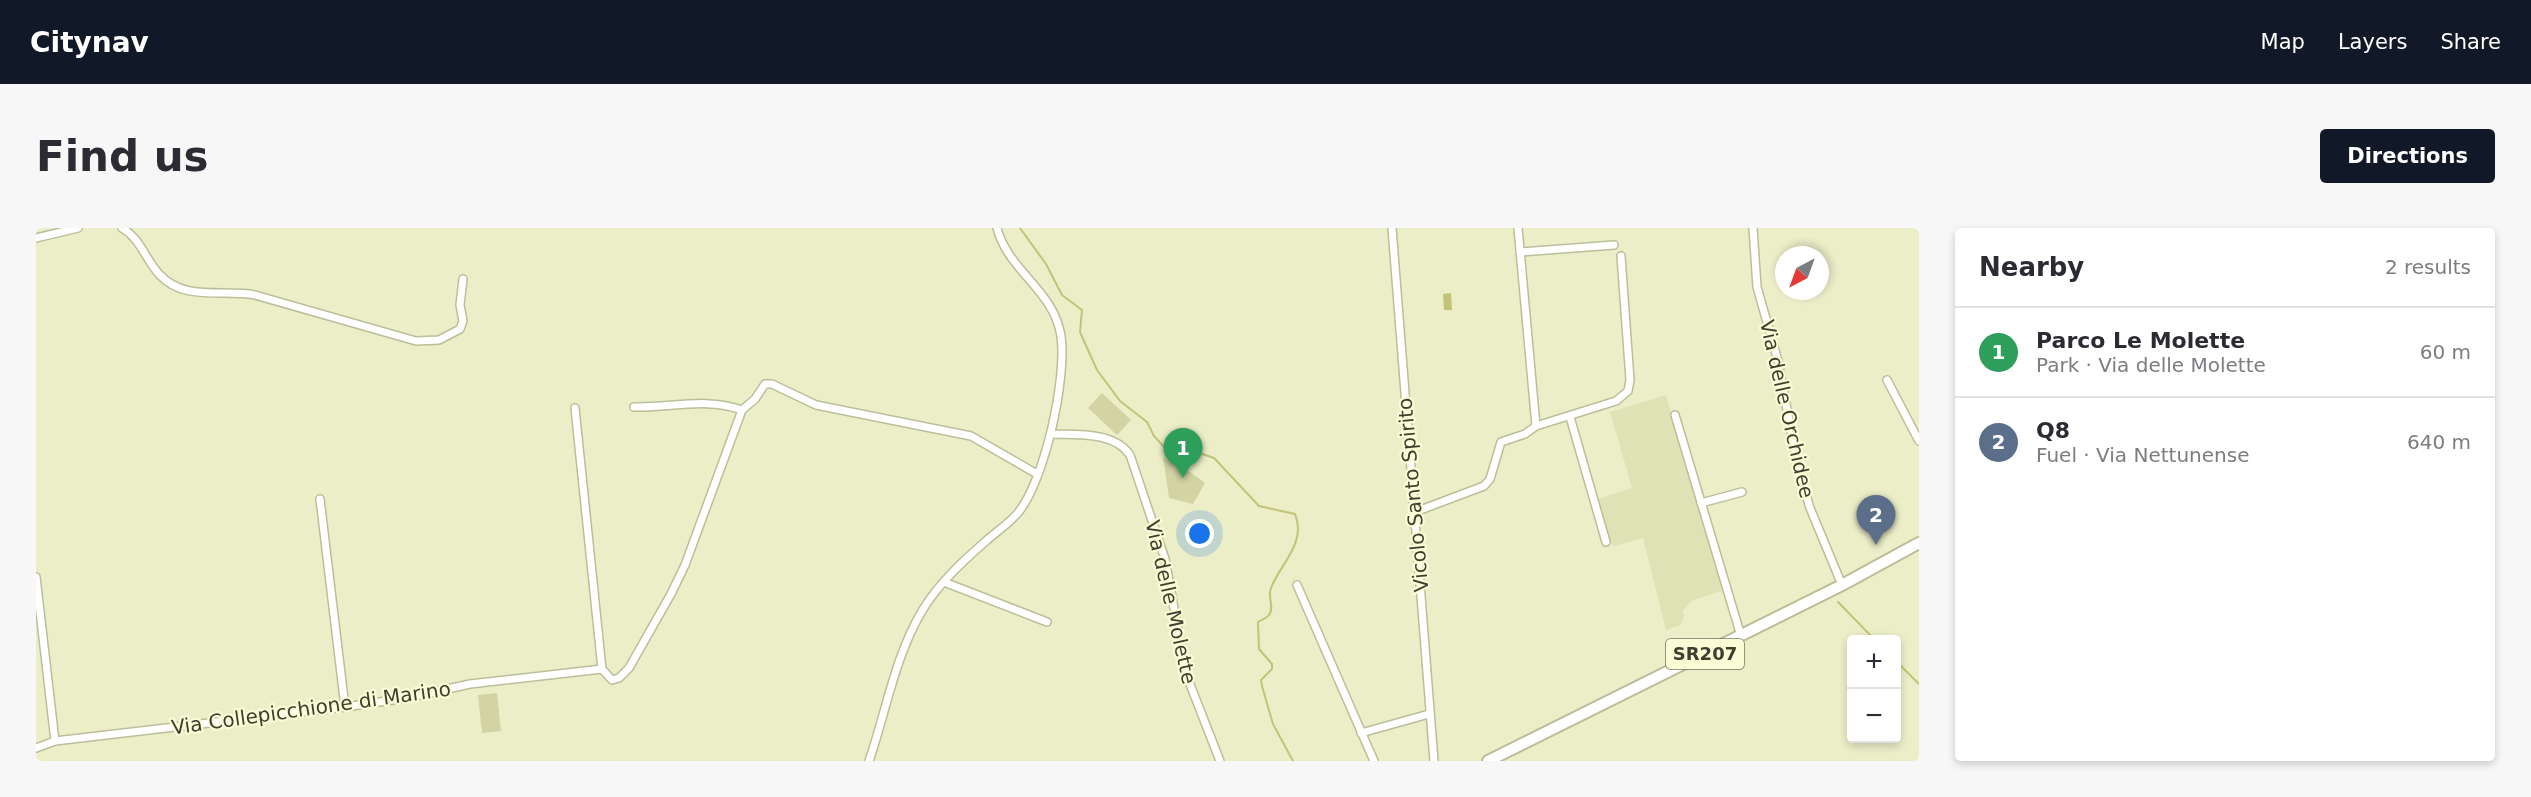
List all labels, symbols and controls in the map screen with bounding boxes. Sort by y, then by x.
text: Citynav [30,26,149,59]
text: Map [2261,30,2305,54]
text: Layers [2338,30,2407,54]
text: Share [2440,30,2501,54]
button: Directions [2320,129,2495,183]
text: Find us [36,132,209,181]
north arrow [1775,246,1829,300]
text: Nearby [1979,252,2084,282]
text: 2 results [2385,255,2471,279]
street label: Via delle Orchidee [1755,318,1819,500]
text: Parco Le Molette [2036,328,2245,353]
text: 1 [1992,340,2005,364]
text: 60 m [2420,340,2471,364]
text: Park · Via delle Molette [2036,353,2266,377]
street label: Vicolo Santo Spirito [1393,397,1433,593]
text: Q8 [2036,418,2070,443]
pin: 1 [1164,428,1202,478]
text: 2 [1992,430,2005,454]
text: 640 m [2407,430,2471,454]
text: Fuel · Via Nettunense [2036,443,2249,467]
pin: 2 [1856,496,1896,545]
street label: Via delle Molette [1140,518,1202,686]
your location [1185,519,1214,548]
map controls [1847,635,1901,743]
button: + [1847,635,1901,689]
road number: SR207 [1666,639,1744,669]
street label: Via Collepicchione di Marino [170,676,452,740]
button: − [1847,689,1901,743]

